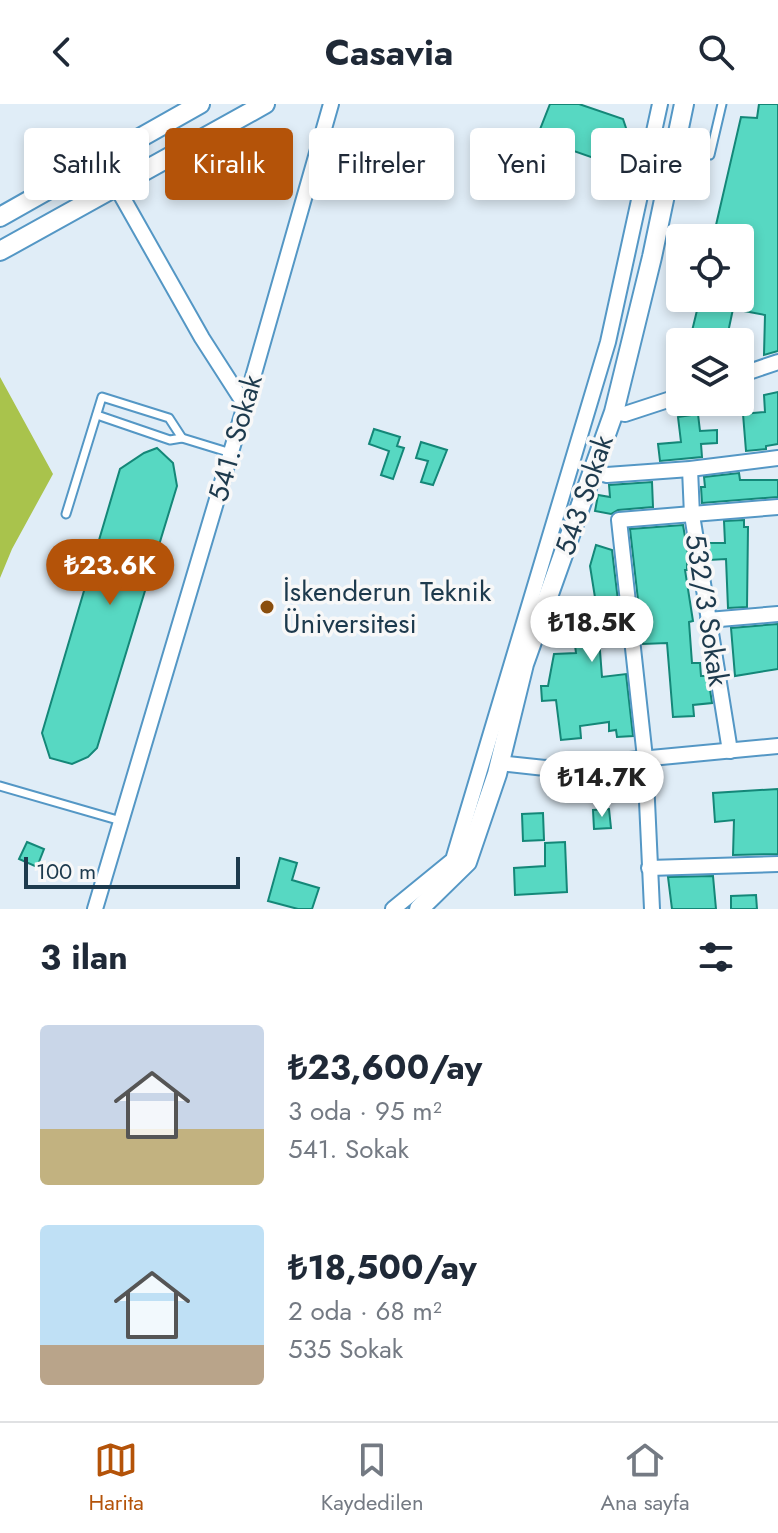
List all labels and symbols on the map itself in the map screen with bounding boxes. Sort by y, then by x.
street label: 541. Sokak [197,369,273,506]
street label: 543 Sokak [544,429,624,561]
street label: 532/3 Sokak [675,531,739,690]
pin: ₺23.6K [45,539,175,607]
place label: İskenderun Teknik Üniversitesi [283,571,492,644]
pin: ₺18.5K [527,596,657,664]
marker: İskenderun Teknik Üniversitesi [258,598,276,616]
pin: ₺14.7K [537,751,667,819]
scale bar [24,853,240,889]

